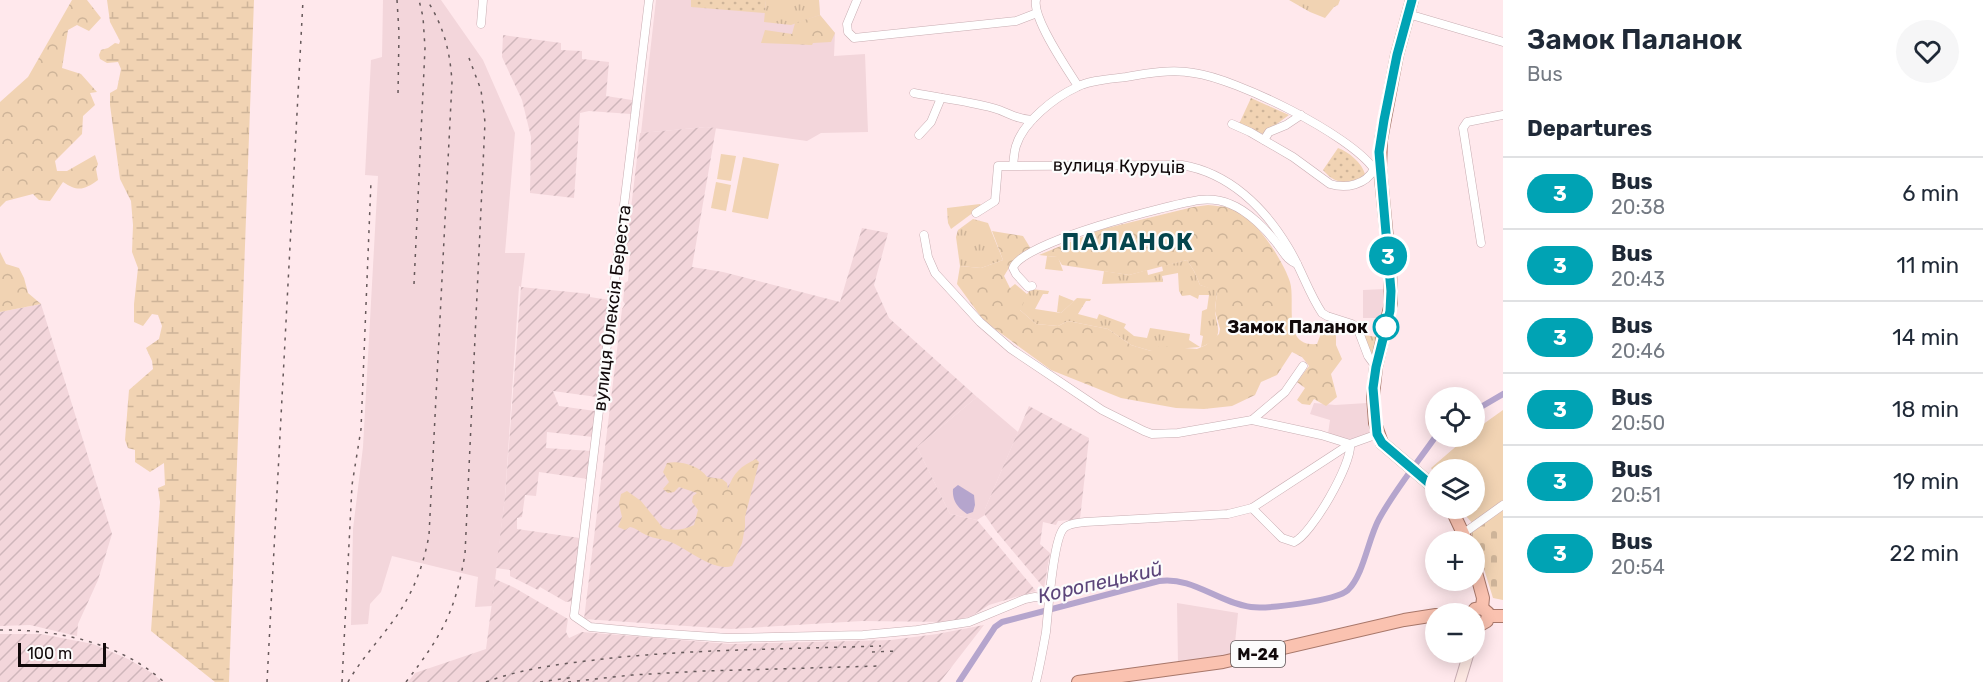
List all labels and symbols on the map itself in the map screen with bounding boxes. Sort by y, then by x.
street label: вулиця Куруців [1053,154,1185,178]
street label: вулиця Олексія Береста [588,204,636,412]
district label: ПАЛАНОК [1062,228,1194,256]
line badge: 3 [1368,236,1408,276]
marker: Замок Паланок [1373,314,1399,340]
place label: Замок Паланок [1227,316,1368,338]
water label: Коропецький [1035,556,1165,608]
scale bar [18,640,106,668]
road number: М-24 [1231,641,1285,667]

